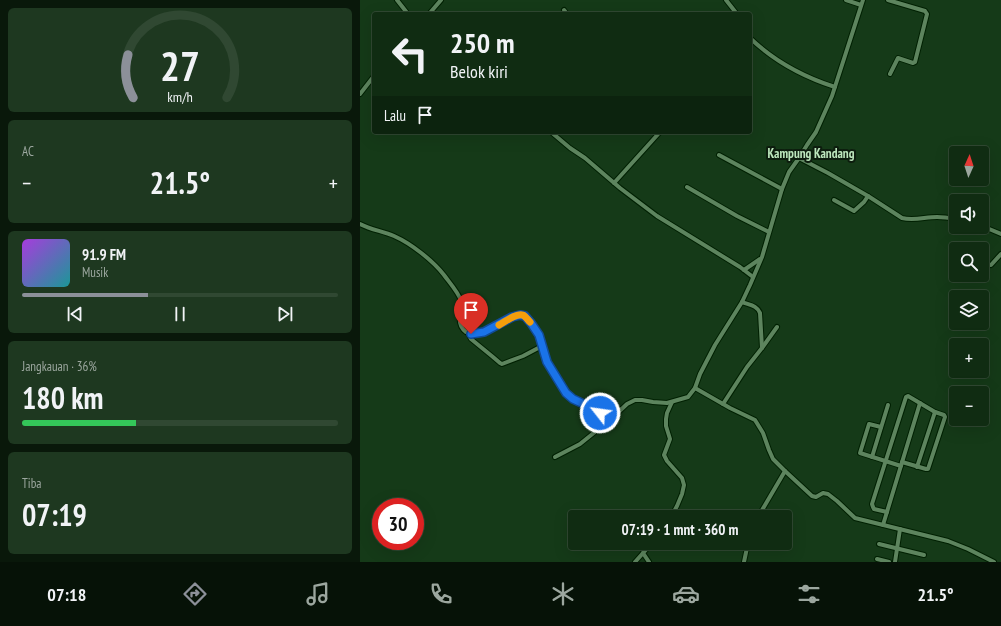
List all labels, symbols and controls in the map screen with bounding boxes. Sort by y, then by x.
text: 250 m [450,24,514,61]
icon: left [384,28,436,80]
text: 27 [160,39,200,92]
text: Belok kiri [450,60,508,83]
text: km/h [167,87,193,106]
icon: arrive [414,104,436,126]
text: Lalu [384,106,406,125]
text: AC [22,143,34,160]
district label: Kampung Kandang [768,145,855,162]
north arrow [949,146,989,186]
map controls [949,146,989,426]
text: 21.5° [150,163,210,202]
text: − [22,169,31,197]
text: + [329,169,338,197]
button: sound [949,194,989,234]
button: search [949,242,989,282]
text: 91.9 FM [82,245,126,264]
text: Musik [82,264,108,281]
button: layers [949,290,989,330]
pin [454,293,488,334]
icon: arrive [460,299,482,321]
icon: previous [64,303,86,325]
icon: pause [169,303,191,325]
icon: next [274,303,296,325]
button: + [949,338,989,378]
text: Jangkauan · 36% [22,358,97,375]
text: 180 km [22,378,103,417]
button: − [949,386,989,426]
position arrow [579,392,621,434]
text: Tiba [22,475,41,492]
text: 07:19 [22,495,87,534]
speed limit sign: 30 [372,498,424,550]
text: 07:19 · 1 mnt · 360 m [622,520,738,539]
icon: directions [181,580,209,608]
icon: music [304,580,332,608]
icon: phone [427,580,455,608]
icon: climate [549,580,577,608]
icon: car [672,580,700,608]
icon: filters [795,580,823,608]
text: 07:18 [47,583,86,606]
text: 21.5° [917,583,954,606]

